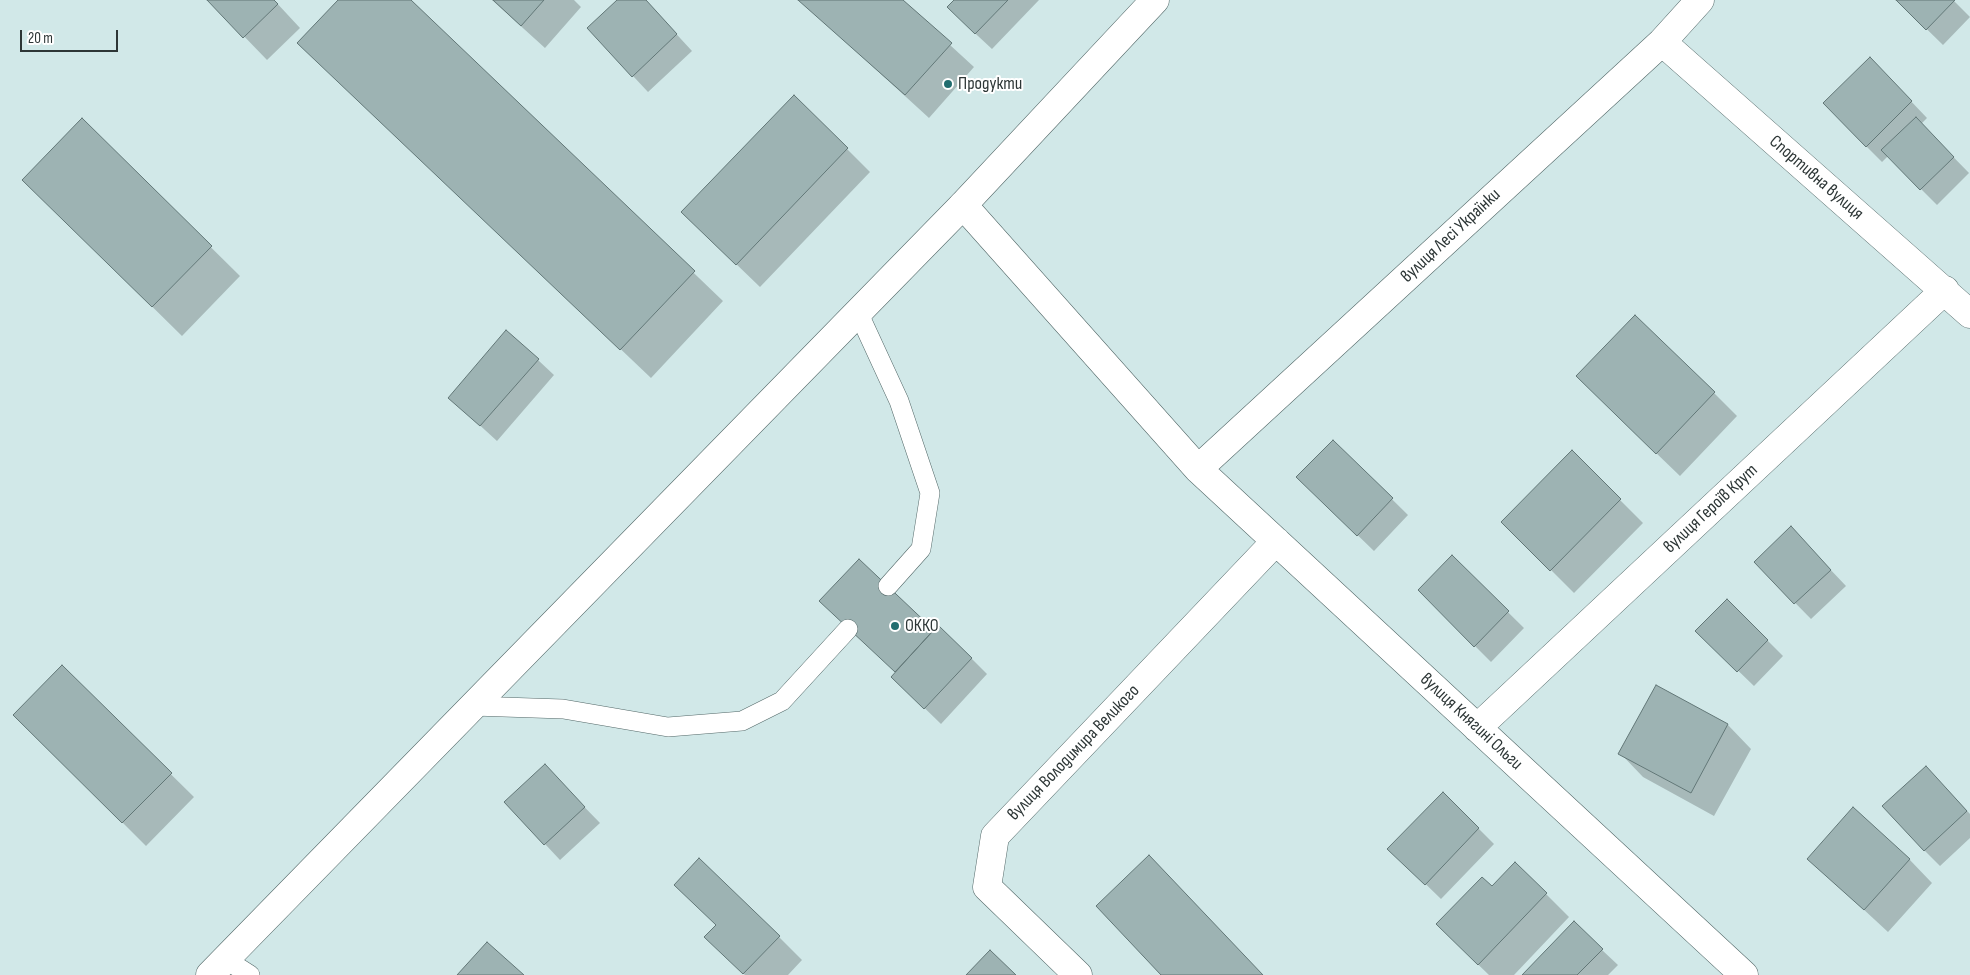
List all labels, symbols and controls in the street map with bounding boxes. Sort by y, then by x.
scale bar [22,20,120,52]
text: 20 m [28,29,53,48]
place label: Продукти [958,73,1022,95]
marker: Продукти [942,78,954,90]
street label: Спортивна вулиця [1764,131,1868,225]
street label: вулиця Лесі Українки [1397,184,1505,288]
street label: вулиця Героїв Крут [1660,460,1762,558]
place label: ОККО [905,615,939,637]
marker: ОККО [889,620,901,632]
street label: вулиця Княгині Ольги [1415,669,1527,775]
street label: вулиця Володимира Великого [1003,681,1145,825]

